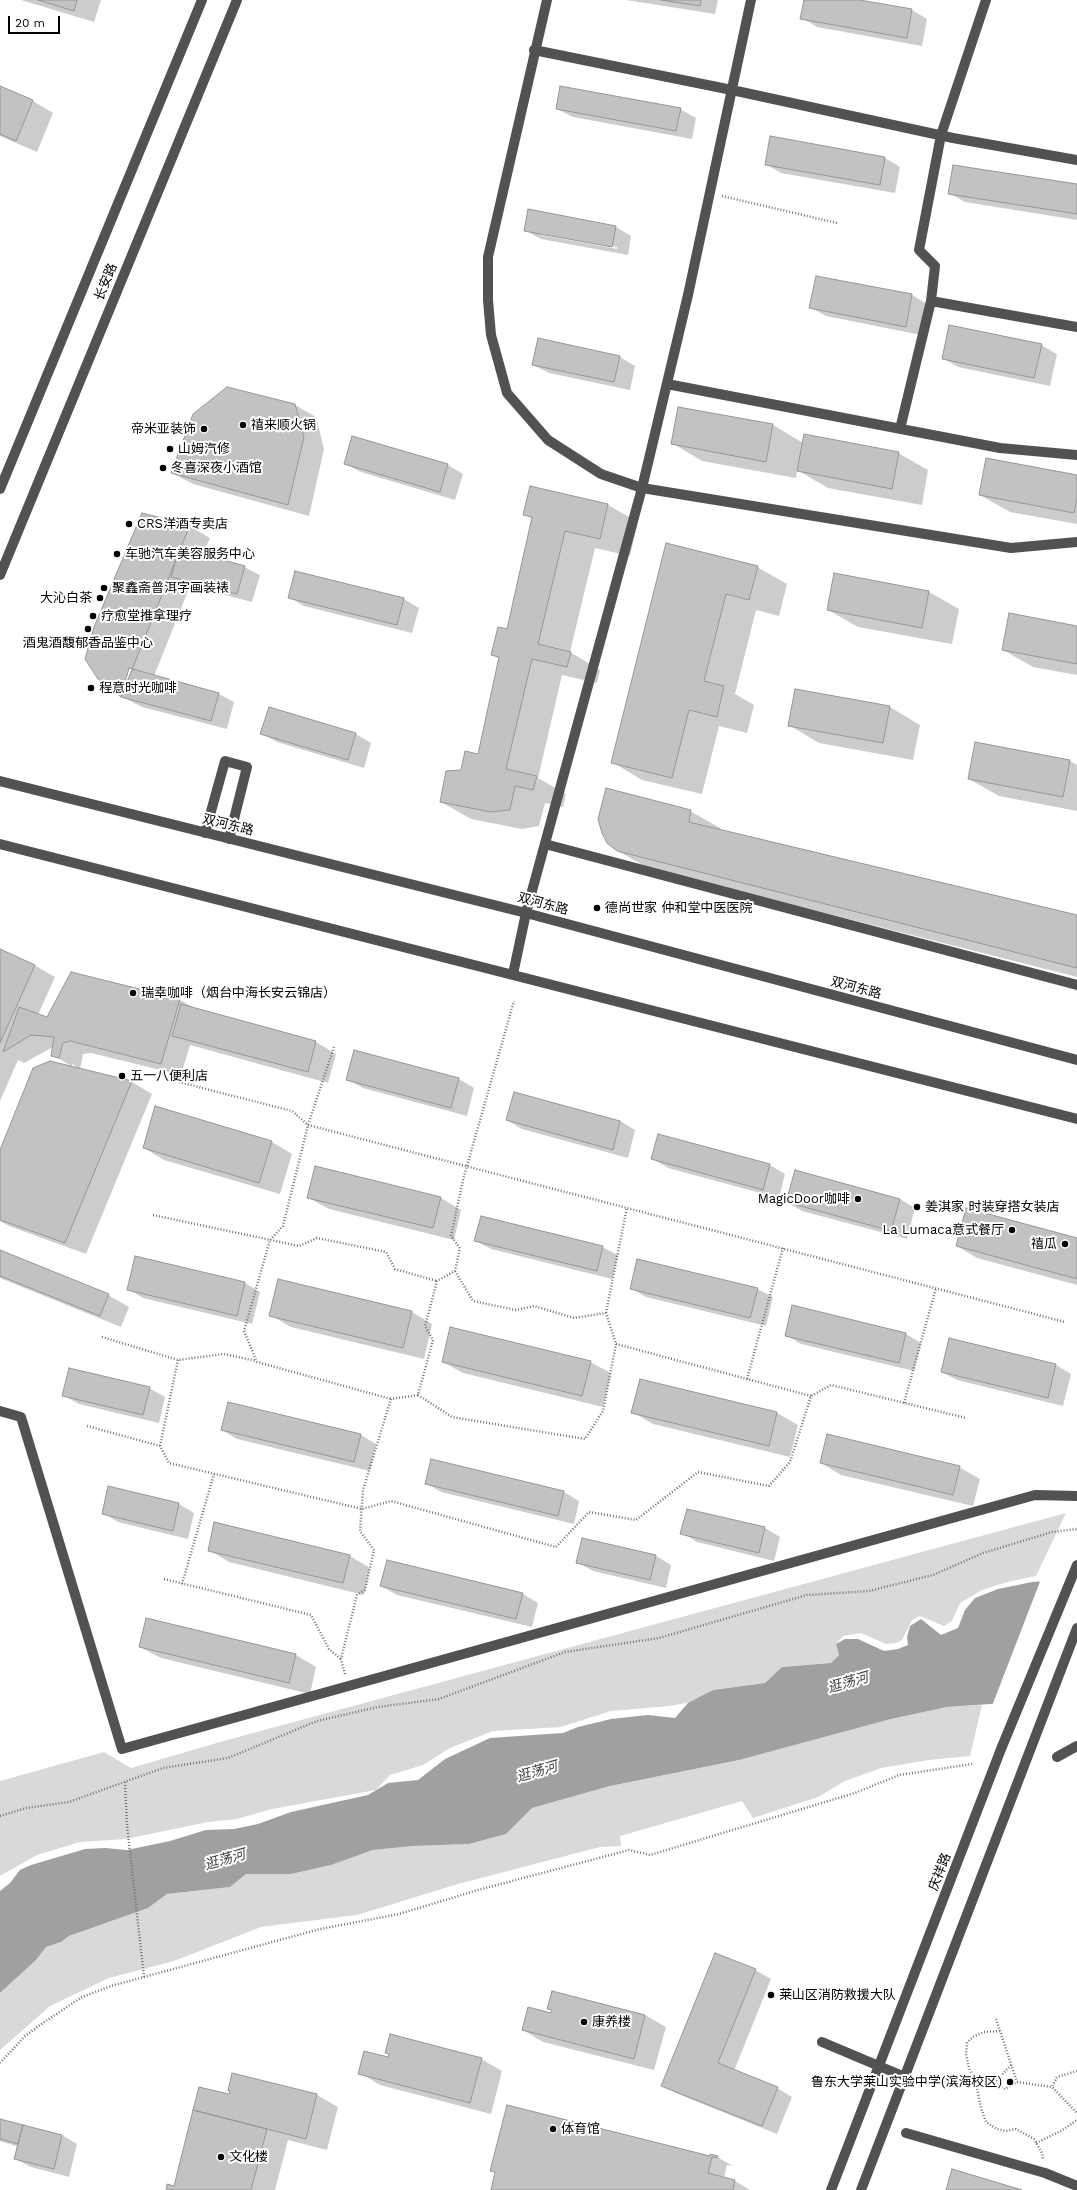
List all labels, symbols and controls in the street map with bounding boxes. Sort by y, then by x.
scale bar [10,8,62,34]
text: 20 m [15,16,45,30]
street label: 长安路 [91,261,121,303]
place label: 禧来顺火锅 [251,417,316,433]
marker: 禧来顺火锅 [238,420,248,430]
place label: 帝米亚装饰 [131,421,196,437]
marker: 帝米亚装饰 [199,424,209,434]
place label: 山姆汽修 [178,441,230,457]
marker: 山姆汽修 [165,444,175,454]
place label: 冬喜深夜小酒馆 [171,460,262,476]
marker: 冬喜深夜小酒馆 [158,463,168,473]
place label: CRS洋酒专卖店 [137,516,228,532]
marker: CRS洋酒专卖店 [124,519,134,529]
place label: 车驰汽车美容服务中心 [125,546,255,562]
marker: 车驰汽车美容服务中心 [112,549,122,559]
place label: 聚鑫斋普洱字画装裱 [112,580,229,596]
marker: 聚鑫斋普洱字画装裱 [99,583,109,593]
place label: 大沁白茶 [40,590,92,606]
marker: 大沁白茶 [95,593,105,603]
place label: 疗愈堂推拿理疗 [101,608,192,624]
marker: 疗愈堂推拿理疗 [88,611,98,621]
marker: 酒鬼酒馥郁香品鉴中心 [83,624,93,634]
place label: 酒鬼酒馥郁香品鉴中心 [23,635,153,651]
place label: 程意时光咖啡 [99,680,177,696]
marker: 程意时光咖啡 [86,683,96,693]
street label: 双河东路 [201,811,255,839]
street label: 双河东路 [516,890,570,918]
place label: 德尚世家 仲和堂中医医院 [605,900,752,916]
marker: 德尚世家 仲和堂中医医院 [592,903,602,913]
street label: 双河东路 [829,974,883,1002]
place label: 瑞幸咖啡（烟台中海长安云锦店） [141,985,336,1001]
marker: 瑞幸咖啡（烟台中海长安云锦店） [128,988,138,998]
place label: 五一八便利店 [130,1068,208,1084]
marker: 五一八便利店 [117,1071,127,1081]
place label: MagicDoor咖啡 [758,1191,850,1207]
marker: MagicDoor咖啡 [853,1194,863,1204]
place label: 姜淇家 时装穿搭女装店 [925,1199,1059,1215]
marker: 姜淇家 时装穿搭女装店 [912,1202,922,1212]
place label: La Lumaca意式餐厅 [882,1222,1004,1238]
marker: La Lumaca意式餐厅 [1007,1225,1017,1235]
place label: 禧瓜 [1031,1236,1057,1252]
marker: 禧瓜 [1060,1239,1070,1249]
water label: 逛荡河 [825,1669,871,1697]
water label: 逛荡河 [514,1758,560,1786]
water label: 逛荡河 [202,1846,248,1874]
street label: 庆祥路 [926,1851,954,1893]
place label: 莱山区消防救援大队 [779,1987,896,2003]
marker: 莱山区消防救援大队 [766,1990,776,2000]
place label: 康养楼 [592,2014,631,2030]
marker: 康养楼 [579,2017,589,2027]
place label: 鲁东大学莱山实验中学(滨海校区) [811,2074,1002,2090]
marker: 鲁东大学莱山实验中学(滨海校区) [1005,2077,1015,2087]
place label: 体育馆 [561,2121,600,2137]
marker: 体育馆 [548,2124,558,2134]
place label: 文化楼 [229,2149,268,2165]
marker: 文化楼 [216,2152,226,2162]

